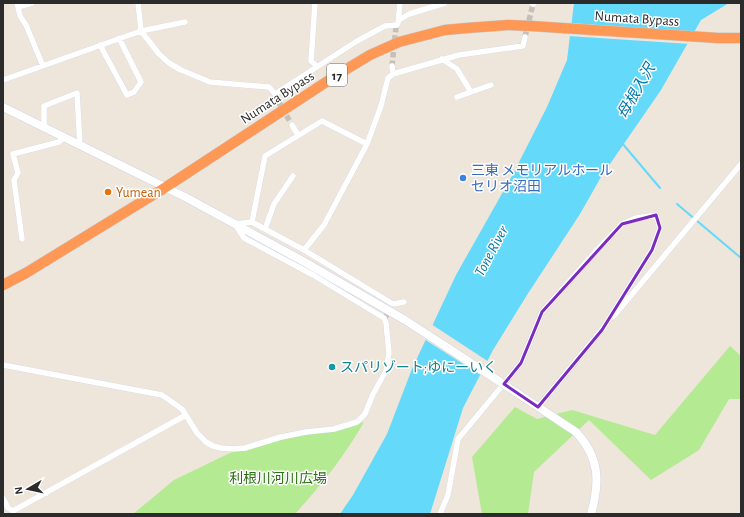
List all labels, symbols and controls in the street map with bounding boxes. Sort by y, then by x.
street label: Numata Bypass [594,9,680,29]
water label: 母根入沢 [614,59,659,121]
road number: 17 [327,64,347,86]
street label: Numata Bypass [238,69,317,127]
place label: 三東 メモリアルホール セリオ沼田 [471,163,613,194]
marker: 三東 メモリアルホール セリオ沼田 [458,173,468,183]
place label: Yumean [116,186,161,200]
marker: Yumean [103,187,113,197]
water label: Tone River [472,223,511,279]
place label: スパリゾート;ゆにーいく [340,360,497,375]
marker: スパリゾート;ゆにーいく [327,362,337,372]
north arrow [8,469,48,509]
park label: 利根川河川広場 [229,471,327,486]
text: N [13,486,25,495]

